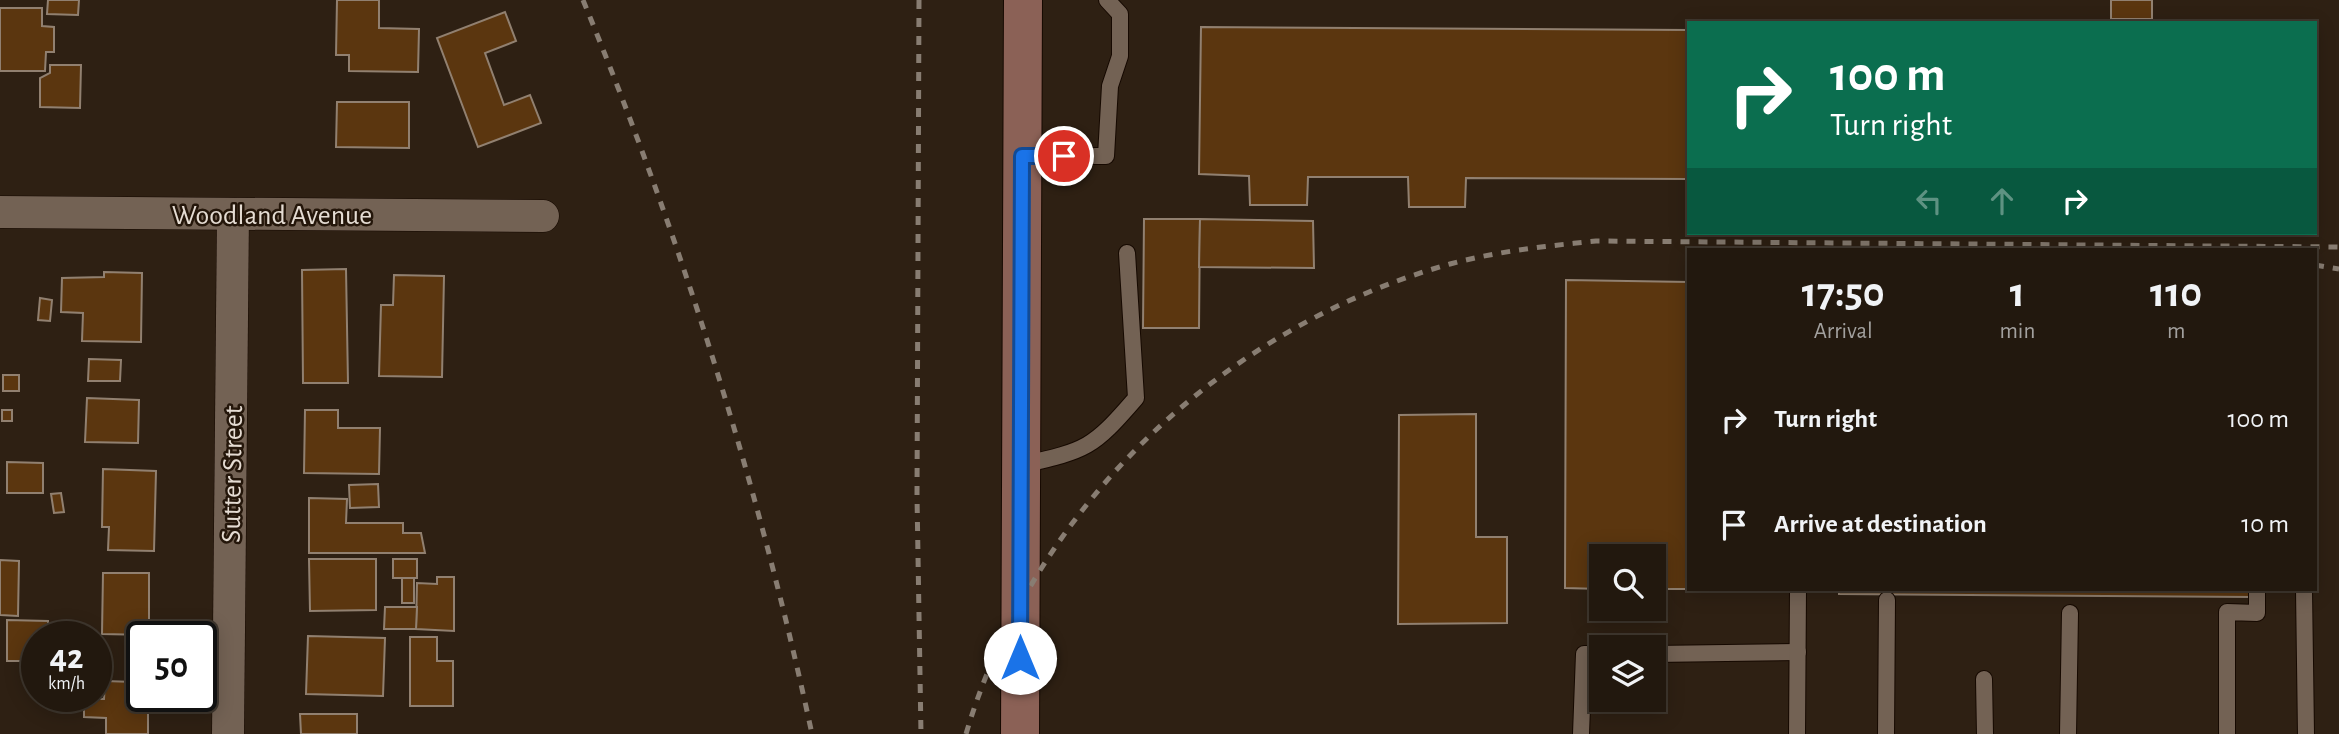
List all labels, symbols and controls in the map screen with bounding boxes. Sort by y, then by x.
icon: right [1715,49,1806,140]
text: 100 m [1830,51,1946,100]
text: Turn right [1830,109,1952,141]
pin [1034,126,1094,186]
icon: arrive [1045,137,1083,175]
icon: left [1910,182,1948,220]
icon: ahead [1983,182,2021,220]
icon: right [2056,182,2094,220]
street label: Woodland Avenue [172,202,372,230]
text: 17:50 [1802,272,1885,314]
text: 1 [2010,272,2025,314]
text: 110 [2150,272,2202,314]
text: Arrival [1814,320,1873,343]
text: min [1999,320,2035,343]
text: m [2167,320,2185,343]
icon: right [1715,401,1753,439]
street label: Sutter Street [218,405,248,543]
text: Turn right [1774,406,1877,432]
text: 100 m [2228,406,2289,432]
icon: arrive [1715,506,1753,544]
text: Arrive at destination [1774,511,1987,537]
text: 10 m [2241,511,2289,537]
map controls [1589,544,1666,712]
button: search [1589,544,1666,621]
speed limit sign: 50 [126,621,217,712]
position arrow [983,621,1057,695]
button: layers [1589,635,1666,712]
text: 42 [49,640,84,675]
text: km/h [48,675,85,693]

